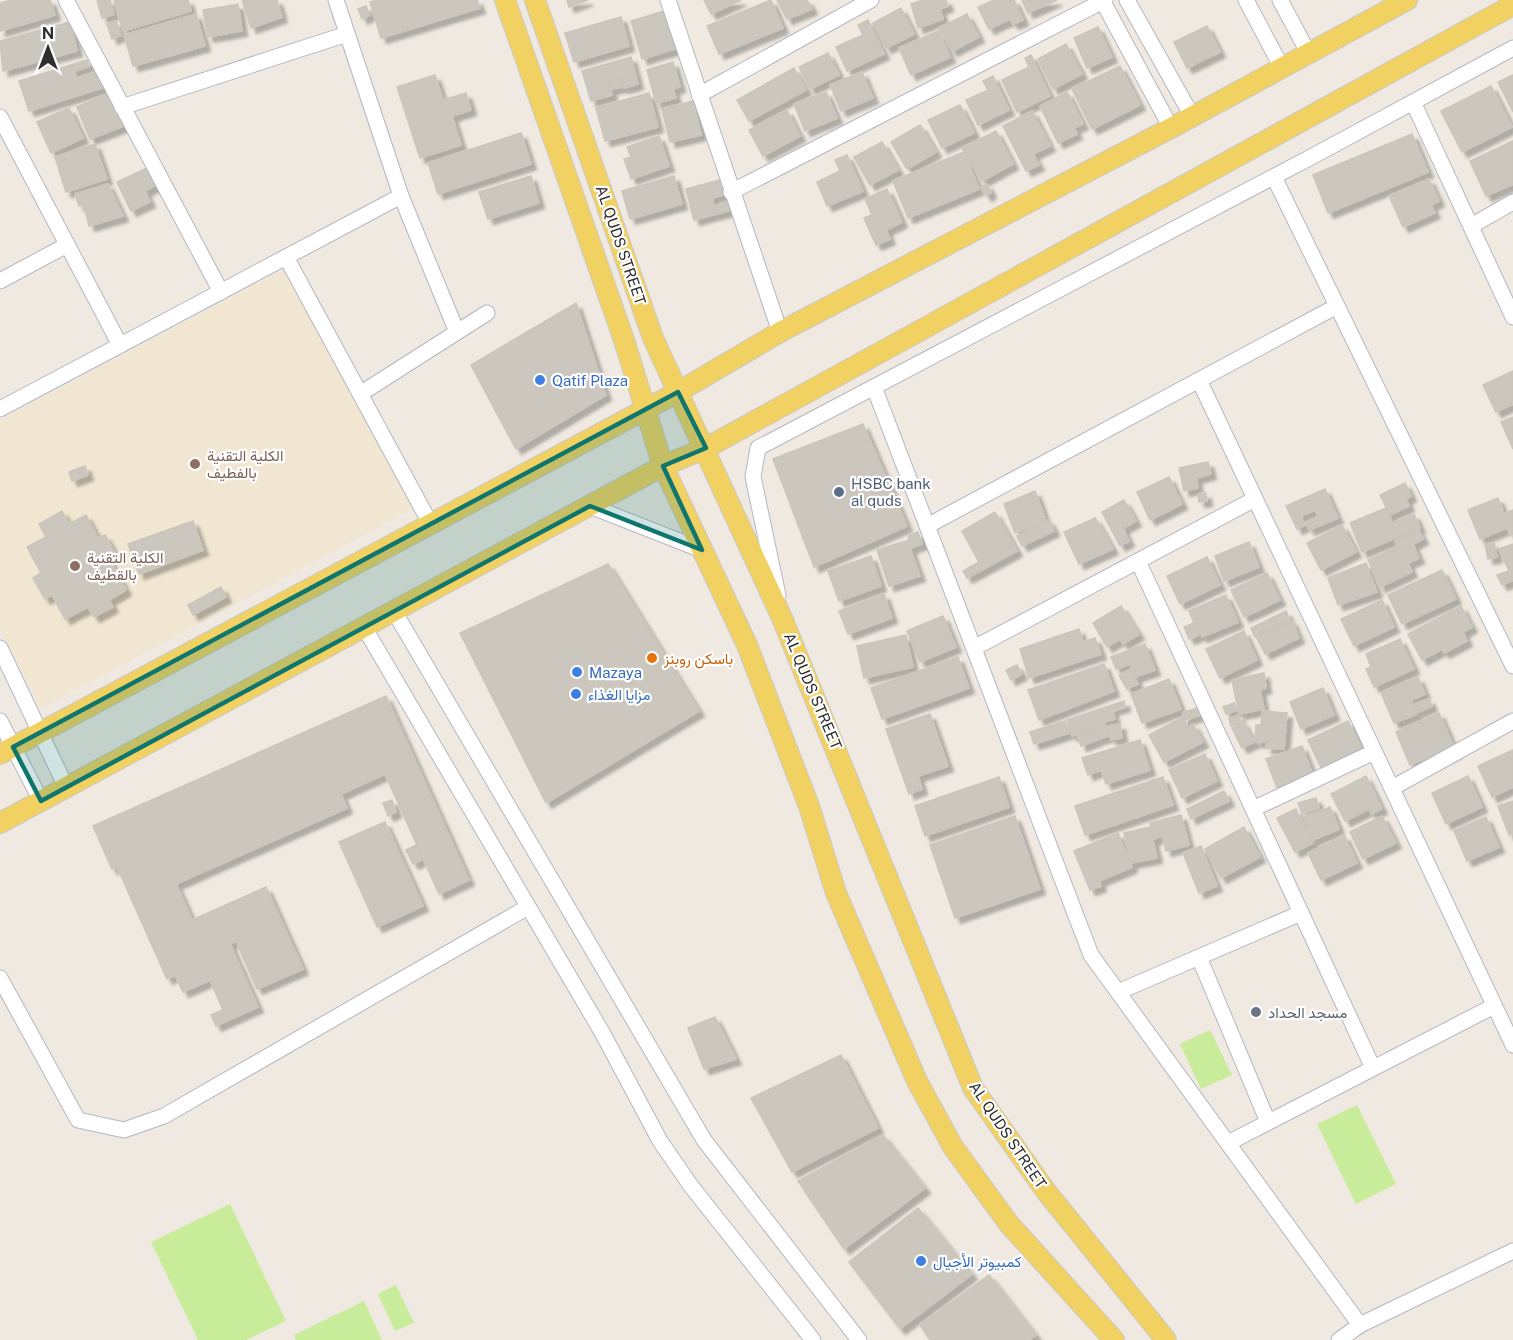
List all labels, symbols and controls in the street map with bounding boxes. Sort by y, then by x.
north arrow [18,18,78,78]
text: N [42,24,54,43]
street label: AL QUDS STREET [593,183,649,307]
place label: Qatif Plaza [552,372,628,389]
marker: Qatif Plaza [533,373,547,387]
place label: الكلية التقنية بالفطيف [207,447,283,482]
marker: الكلية التقنية بالفطيف [188,457,202,471]
place label: HSBC bank al quds [851,475,931,509]
marker: HSBC bank al quds [832,485,846,499]
place label: الكلية التقنية بالقطيف [87,549,163,584]
marker: الكلية التقنية بالقطيف [68,559,82,573]
street label: AL QUDS STREET [781,630,845,752]
place label: باسكن روبنز [663,650,733,669]
marker: باسكن روبنز [645,651,659,665]
place label: Mazaya [589,664,642,681]
marker: Mazaya [570,665,584,679]
place label: مزايا الغذاء [588,686,650,704]
marker: مزايا الغذاء [569,687,583,701]
place label: مسجد الحداد [1268,1004,1347,1022]
marker: مسجد الحداد [1249,1005,1263,1019]
street label: AL QUDS STREET [966,1078,1050,1192]
place label: كمبيوتر الأجيال [933,1253,1022,1271]
marker: كمبيوتر الأجيال [914,1254,928,1268]

